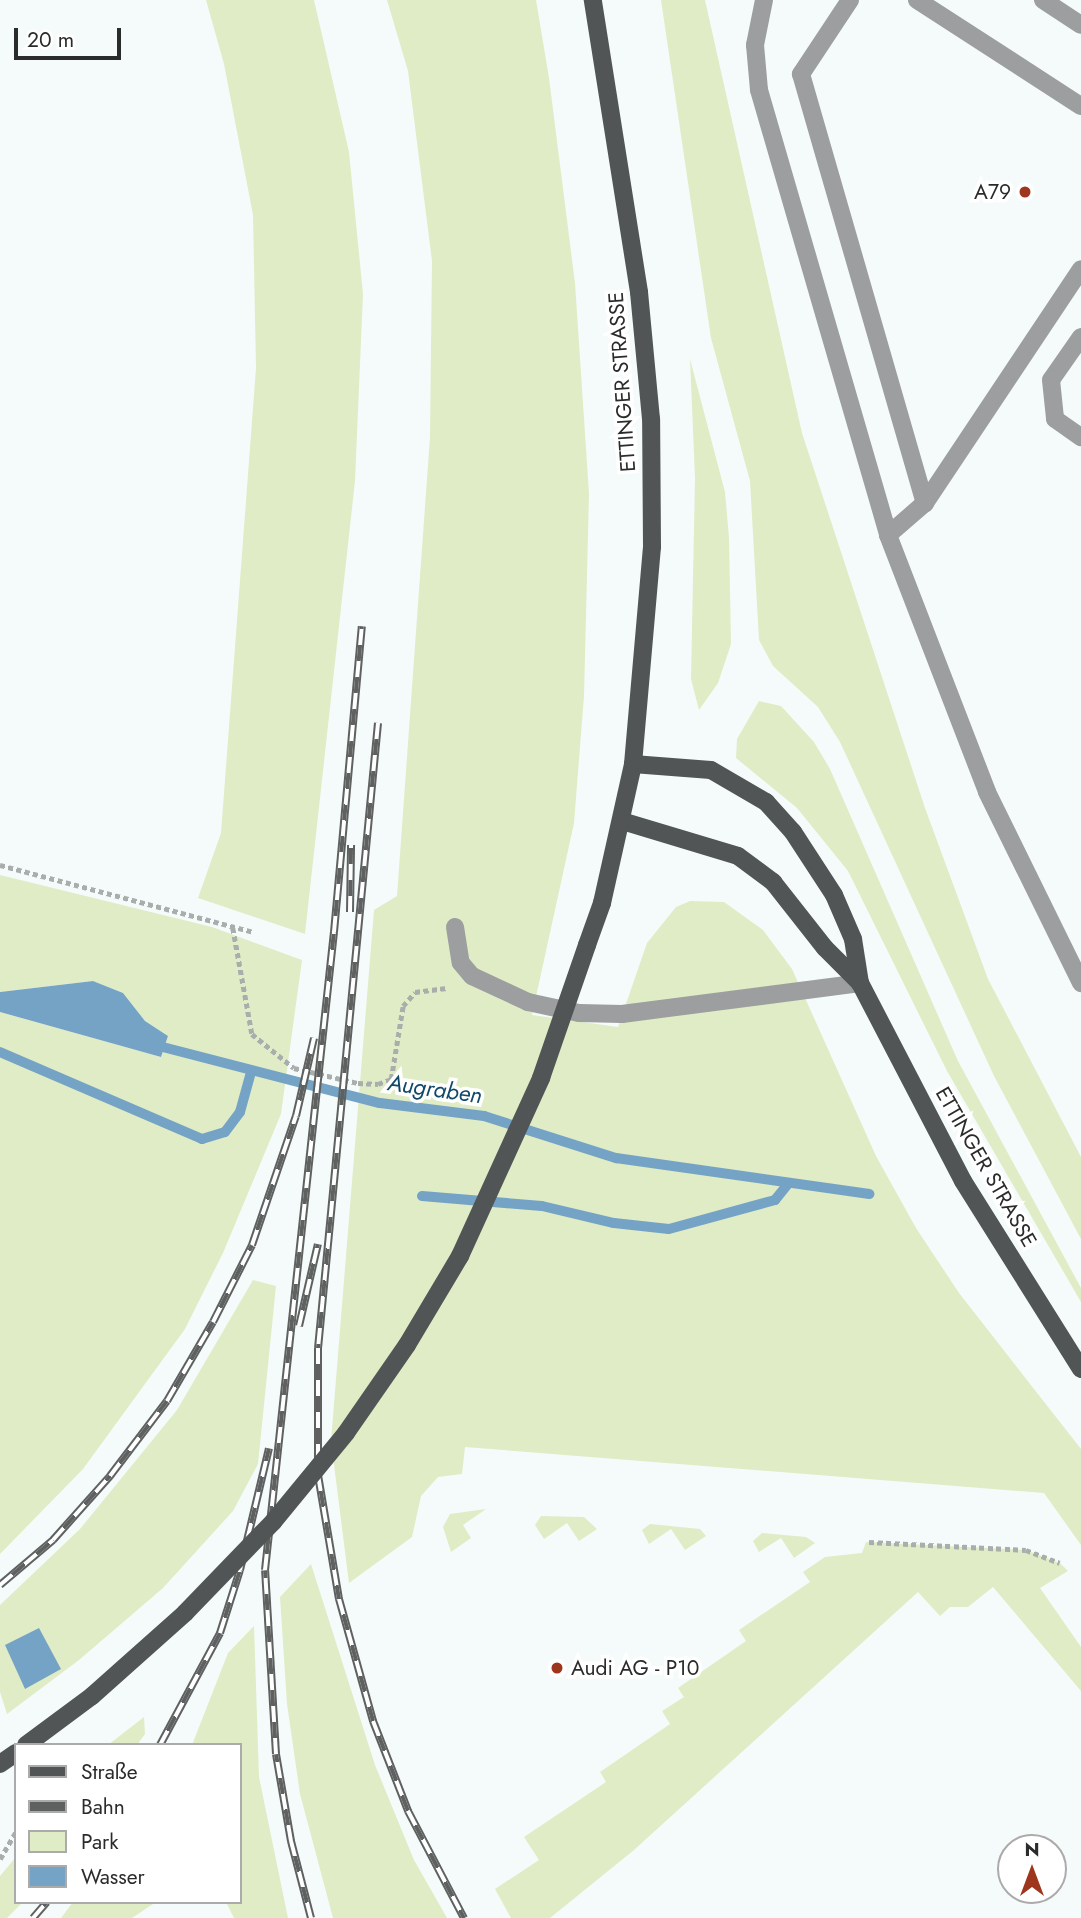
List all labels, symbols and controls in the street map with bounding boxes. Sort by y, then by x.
scale bar [18,14,124,58]
text: 20 m [27,25,74,55]
place label: A79 [974,179,1011,205]
marker: A79 [1017,184,1033,200]
street label: ETTINGER STRASSE [603,291,641,473]
water label: Augraben [386,1069,484,1109]
street label: ETTINGER STRASSE [930,1083,1042,1251]
place label: Audi AG - P10 [571,1655,699,1681]
marker: Audi AG - P10 [549,1660,565,1676]
legend [14,1743,242,1904]
text: Straße [81,1757,138,1787]
text: Bahn [81,1792,125,1822]
text: Park [81,1827,118,1857]
north arrow [997,1834,1067,1904]
text: N [1024,1836,1040,1863]
text: Wasser [81,1862,145,1892]

